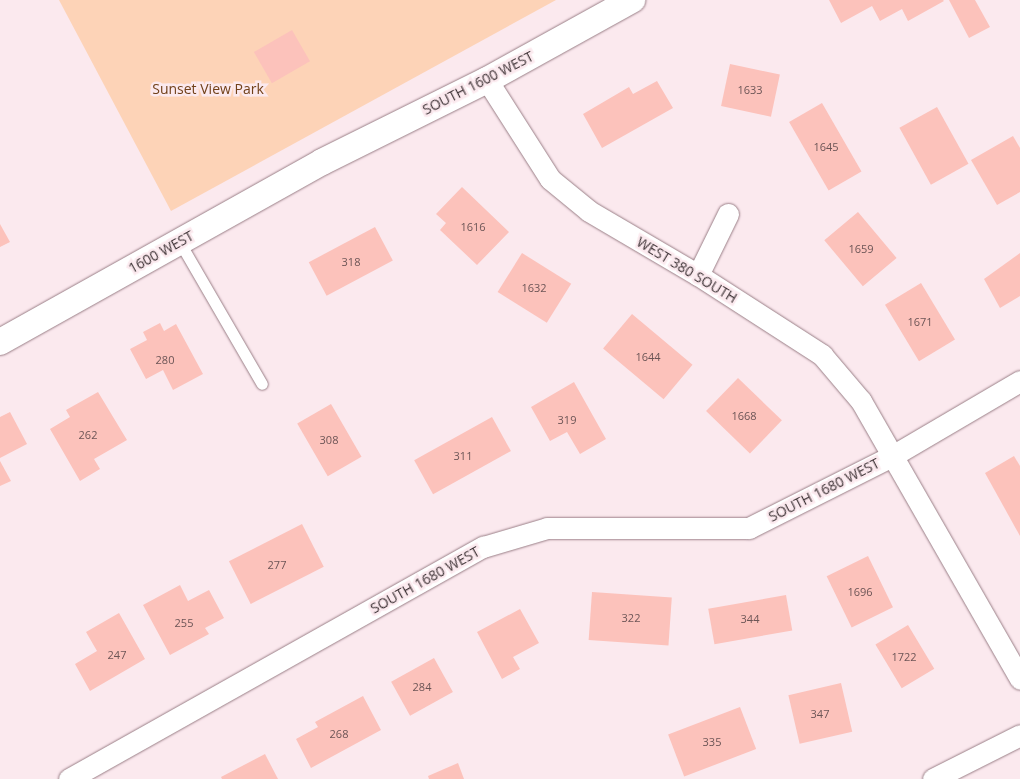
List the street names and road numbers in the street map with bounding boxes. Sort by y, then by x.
street label: SOUTH 1600 WEST [420,48,536,118]
street label: 1600 WEST [126,227,196,277]
street label: WEST 380 SOUTH [634,233,740,307]
street label: SOUTH 1680 WEST [766,455,882,525]
street label: SOUTH 1680 WEST [367,543,483,617]

